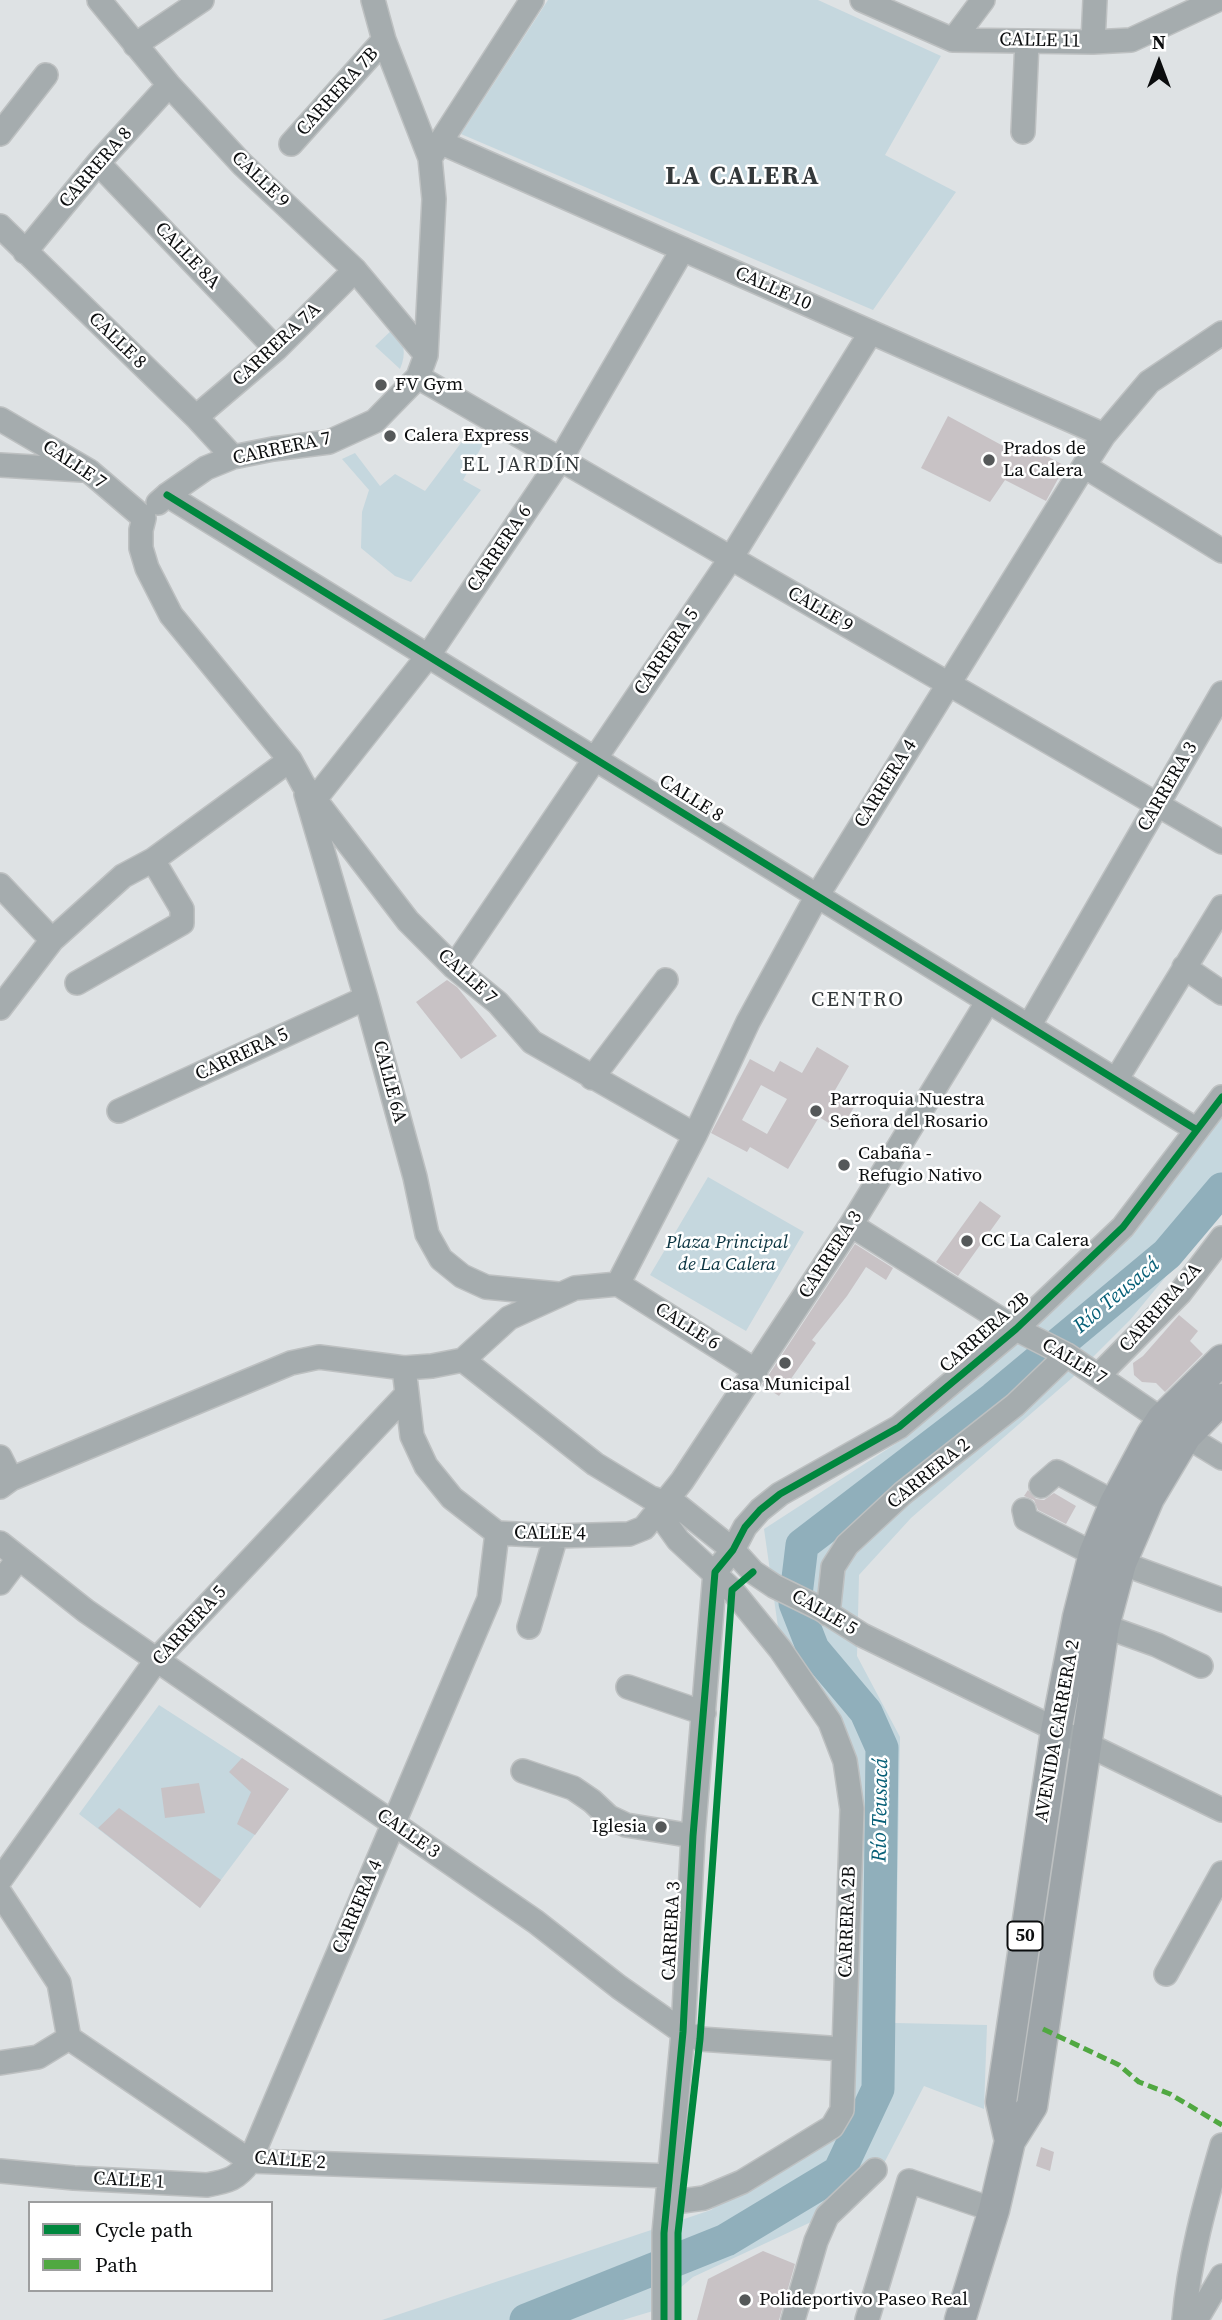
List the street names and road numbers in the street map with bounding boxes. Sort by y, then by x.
street label: CALLE 11 [999,29,1081,53]
street label: CARRERA 7B [292,43,384,141]
street label: CARRERA 8 [55,123,137,213]
street label: CALLE 9 [226,147,294,213]
street label: CALLE 8A [150,218,224,294]
street label: CALLE 10 [731,262,815,316]
street label: CARRERA 7A [228,298,326,392]
street label: CALLE 8 [83,308,151,374]
street label: CARRERA 7 [231,427,333,471]
street label: CALLE 7 [38,435,110,495]
street label: CARRERA 6 [463,501,537,597]
street label: CALLE 9 [783,582,857,638]
street label: CARRERA 5 [630,604,704,700]
street label: CARRERA 4 [850,736,922,832]
street label: CARRERA 3 [1133,738,1203,836]
street label: CALLE 8 [655,770,727,828]
street label: CALLE 7 [433,945,501,1009]
street label: CARRERA 5 [192,1024,292,1086]
street label: CALLE 6A [367,1038,411,1126]
street label: CARRERA 3 [794,1207,868,1303]
street label: CARRERA 2A [1115,1259,1207,1357]
street label: CARRERA 2B [935,1288,1035,1378]
street label: CALLE 6 [651,1298,723,1356]
street label: CALLE 7 [1037,1334,1111,1390]
street label: CARRERA 2 [883,1434,975,1514]
street label: CALLE 4 [514,1522,586,1546]
street label: CARRERA 5 [148,1581,232,1671]
street label: CALLE 5 [787,1585,861,1641]
street label: AVENIDA CARRERA 2 [1031,1638,1085,1824]
street label: CALLE 3 [372,1804,444,1864]
street label: CARRERA 4 [328,1857,388,1957]
street label: CARRERA 2B [835,1866,861,1978]
street label: CARRERA 3 [658,1881,686,1981]
road number: 50 [1007,1922,1042,1950]
street label: CALLE 2 [253,2147,327,2175]
street label: CALLE 1 [93,2168,165,2194]

